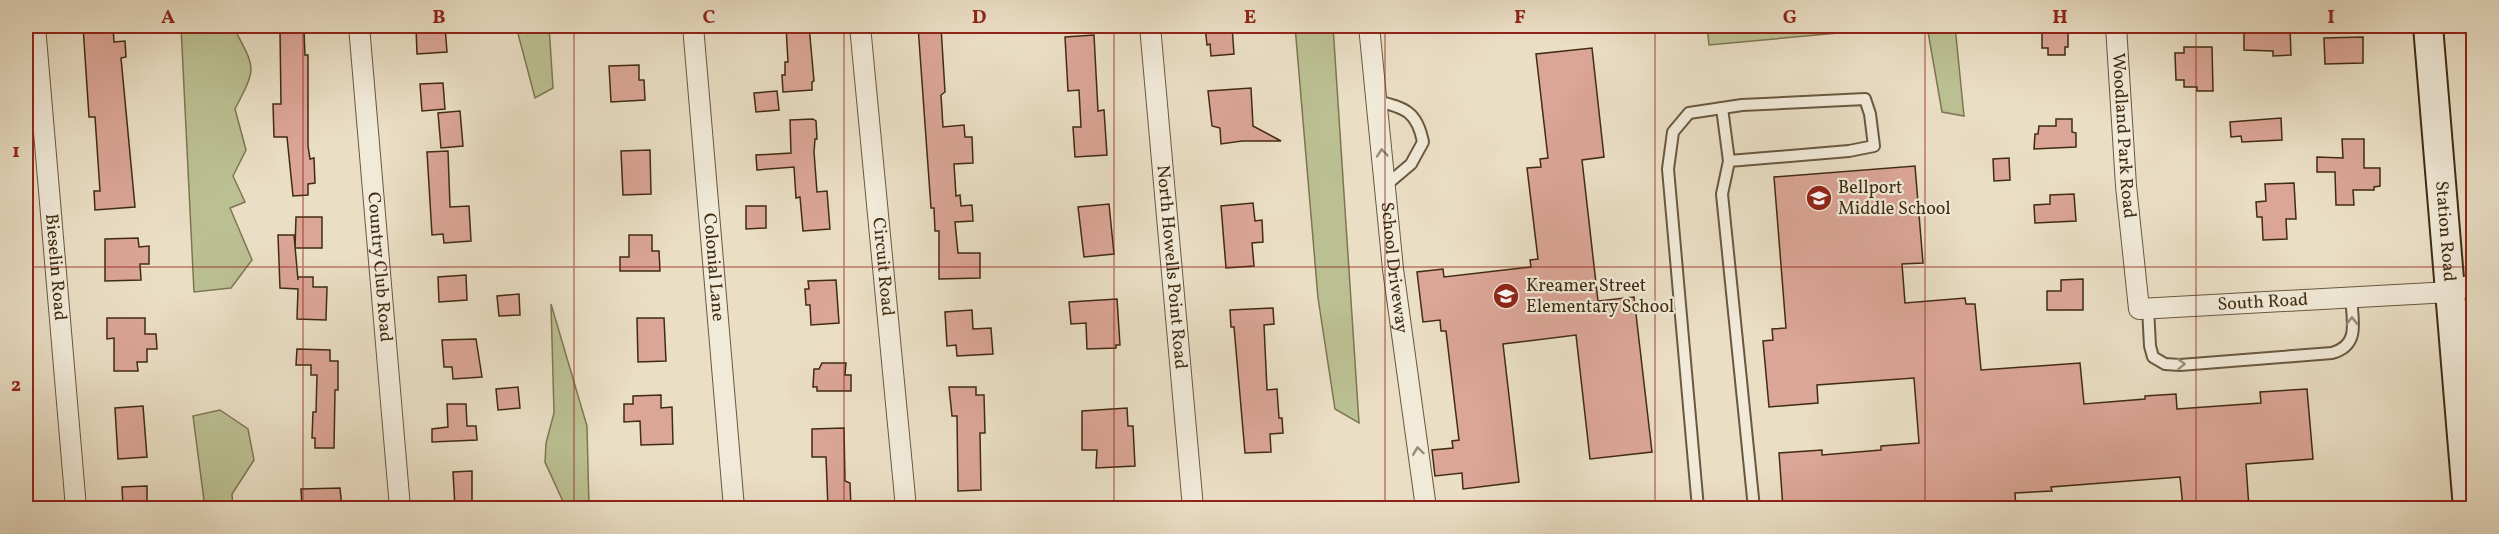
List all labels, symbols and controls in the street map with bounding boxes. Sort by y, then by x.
text: A [161,4,175,32]
text: B [432,4,446,32]
text: C [703,4,716,32]
text: D [972,4,986,32]
text: E [1244,4,1256,32]
text: F [1514,4,1526,32]
text: G [1783,4,1797,32]
text: H [2052,4,2068,32]
text: I [2327,4,2335,32]
street label: Woodland Park Road [2105,52,2142,220]
text: 1 [12,138,20,166]
one-way arrow [1376,148,1389,157]
street label: North Howells Point Road [1150,164,1193,370]
place label: Bellport Middle School [1838,176,1951,222]
street label: Station Road [2428,180,2462,283]
school or university icon: Bellport Middle School [1804,183,1834,213]
street label: Country Club Road [361,191,398,343]
street label: School Driveway [1374,201,1414,335]
street label: Colonial Lane [696,212,731,322]
street label: Bieselin Road [39,213,73,322]
street label: Circuit Road [866,216,900,317]
place label: Kreamer Street Elementary School [1526,274,1674,320]
school or university icon: Kreamer Street Elementary School [1491,281,1521,311]
street label: South Road [2217,287,2309,317]
one-way arrow [2346,317,2358,326]
one-way arrow [2177,358,2186,371]
text: 2 [11,372,21,400]
one-way arrow [1412,446,1425,455]

